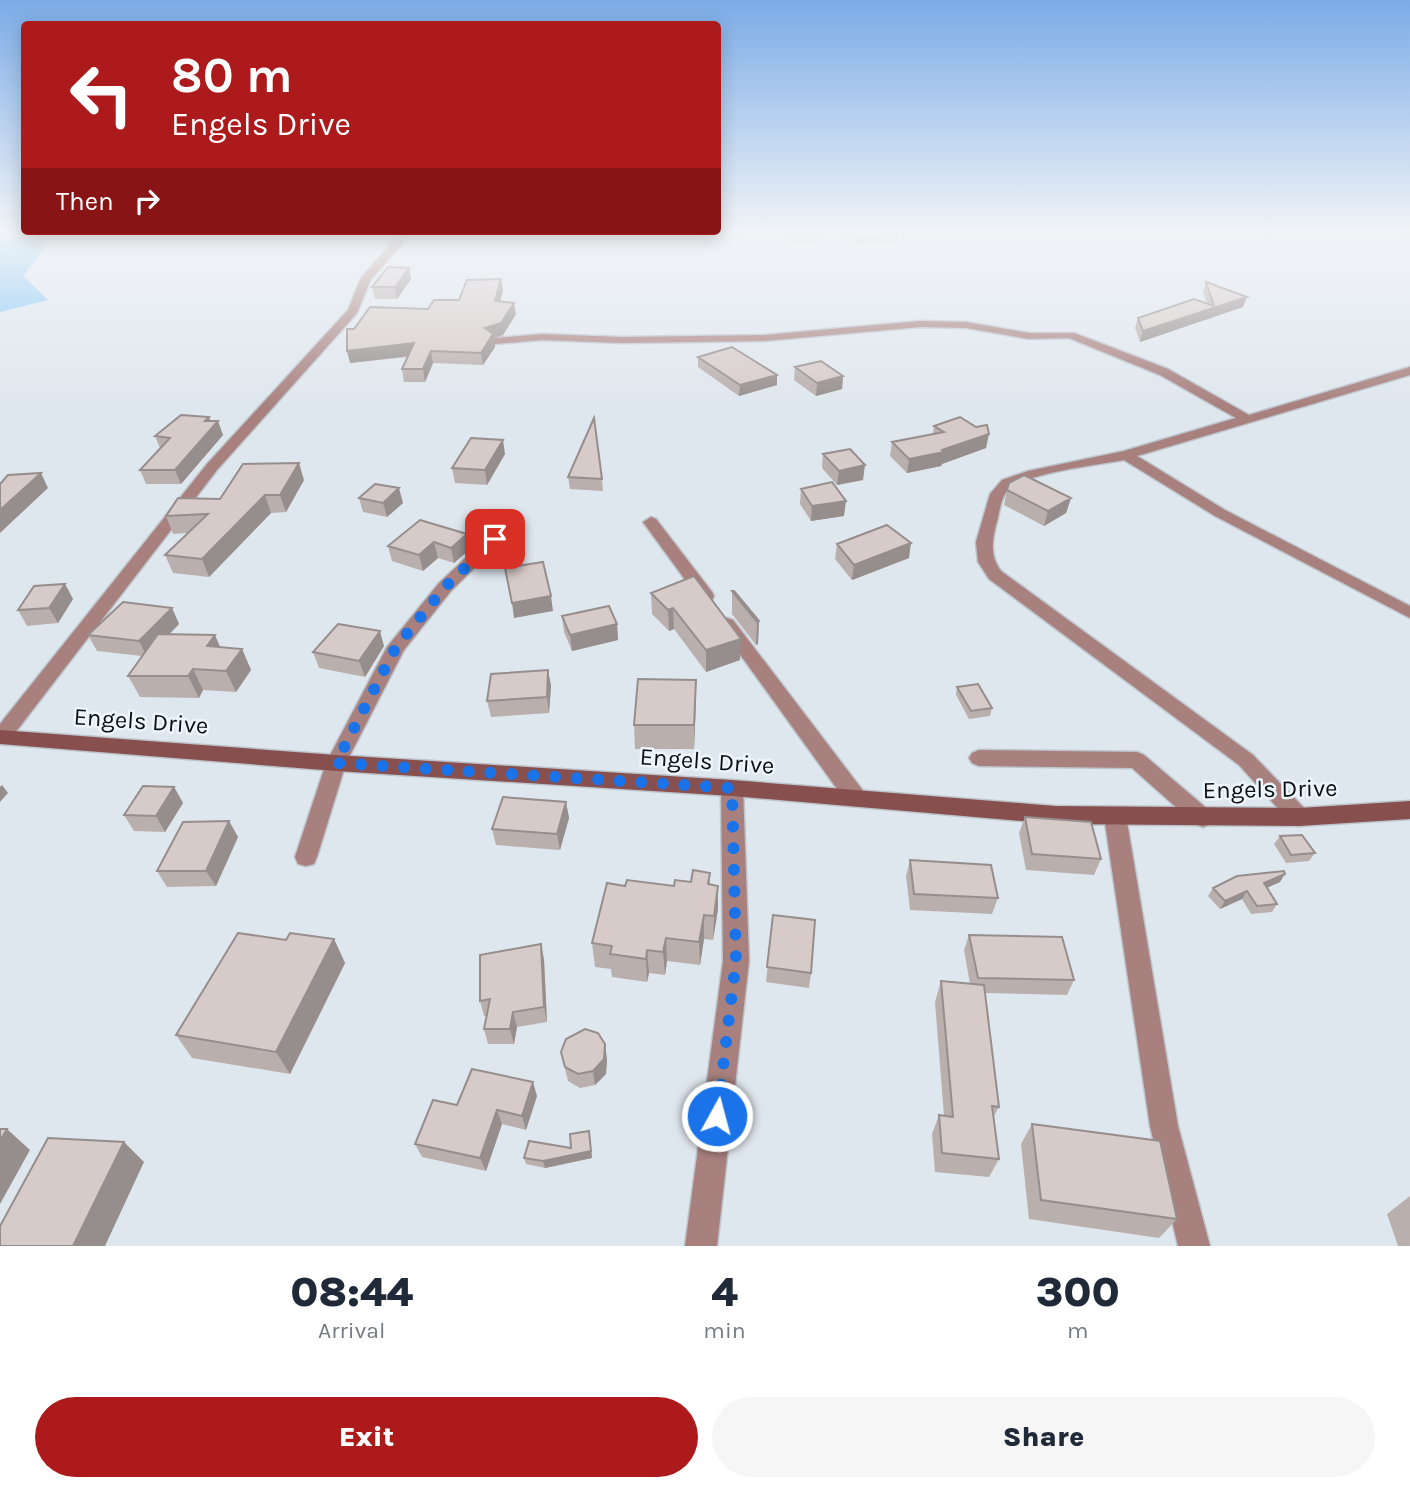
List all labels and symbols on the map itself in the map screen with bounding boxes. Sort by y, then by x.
pin [465,509,525,569]
street label: Engels Drive [73,702,209,740]
street label: Engels Drive [639,742,775,780]
street label: Engels Drive [1202,774,1338,804]
position arrow [680,1079,754,1153]

